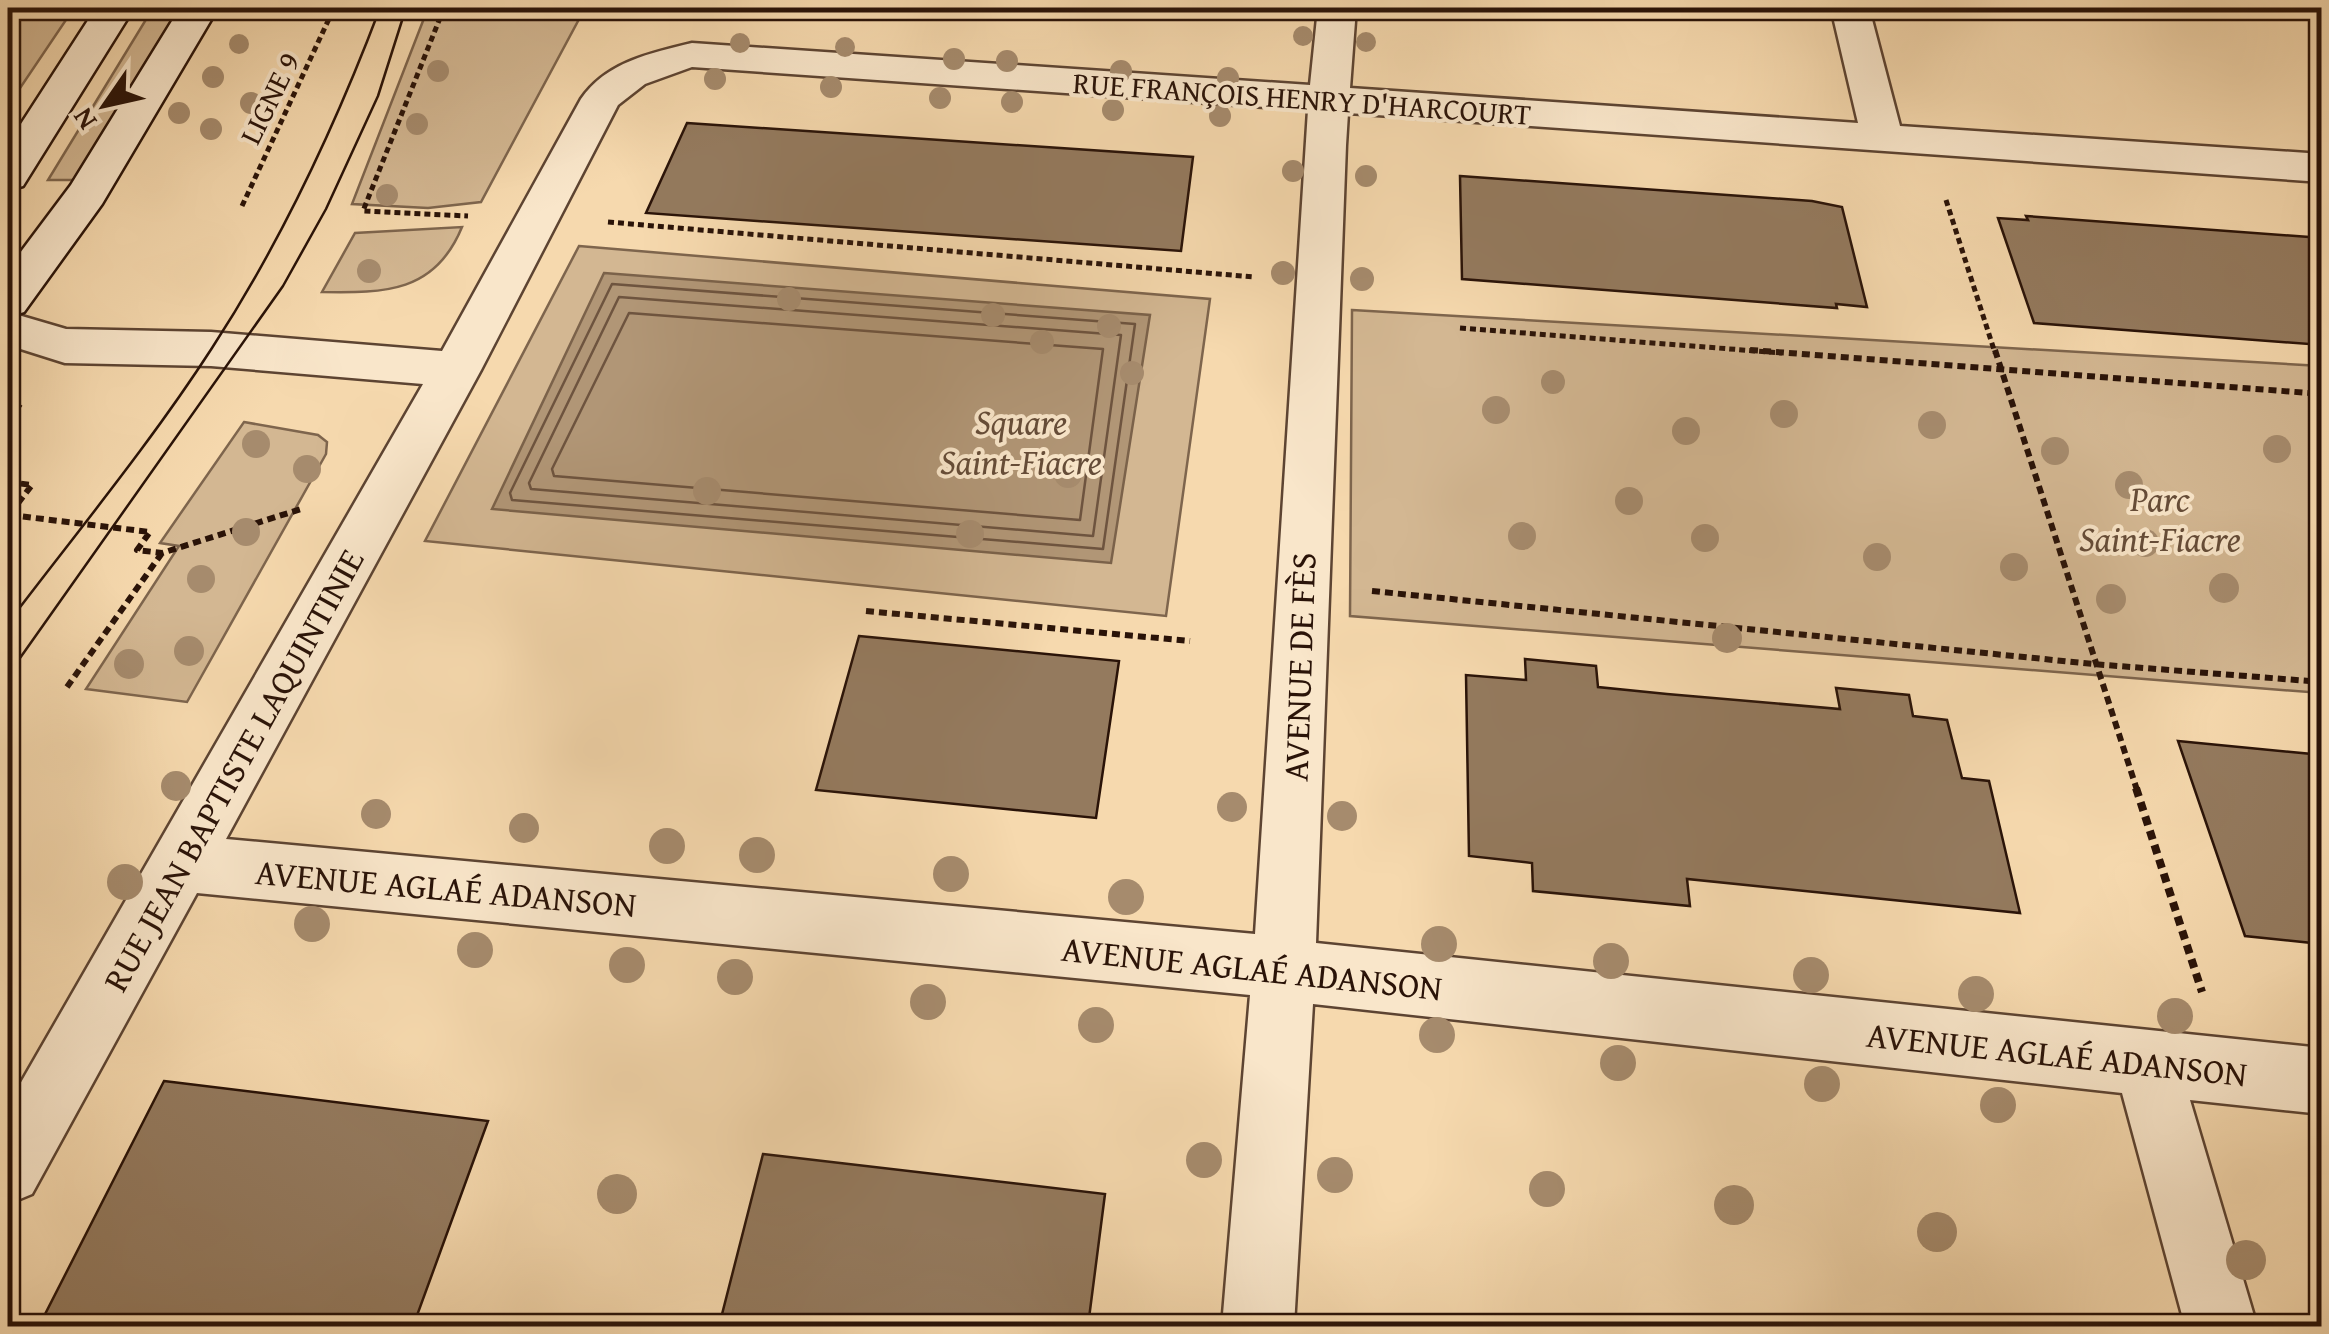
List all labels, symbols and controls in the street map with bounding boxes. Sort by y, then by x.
street label: LIGNE 9 [228,45,310,151]
north arrow [55,55,155,155]
street label: RUE FRANÇOIS HENRY D'HARCOURT [1071,60,1533,136]
text: N [61,100,106,138]
park label: Square Saint-Fiacre [940,396,1102,487]
park label: Parc Saint-Fiacre [2079,473,2241,564]
street label: RUE JEAN BAPTISTE LAQUINTINIE [90,539,376,1001]
street label: AVENUE DE FÈS [1270,552,1328,782]
street label: AVENUE AGLAÉ ADANSON [253,846,639,930]
street label: AVENUE AGLAÉ ADANSON [1059,923,1445,1013]
street label: AVENUE AGLAÉ ADANSON [1864,1009,2250,1099]

